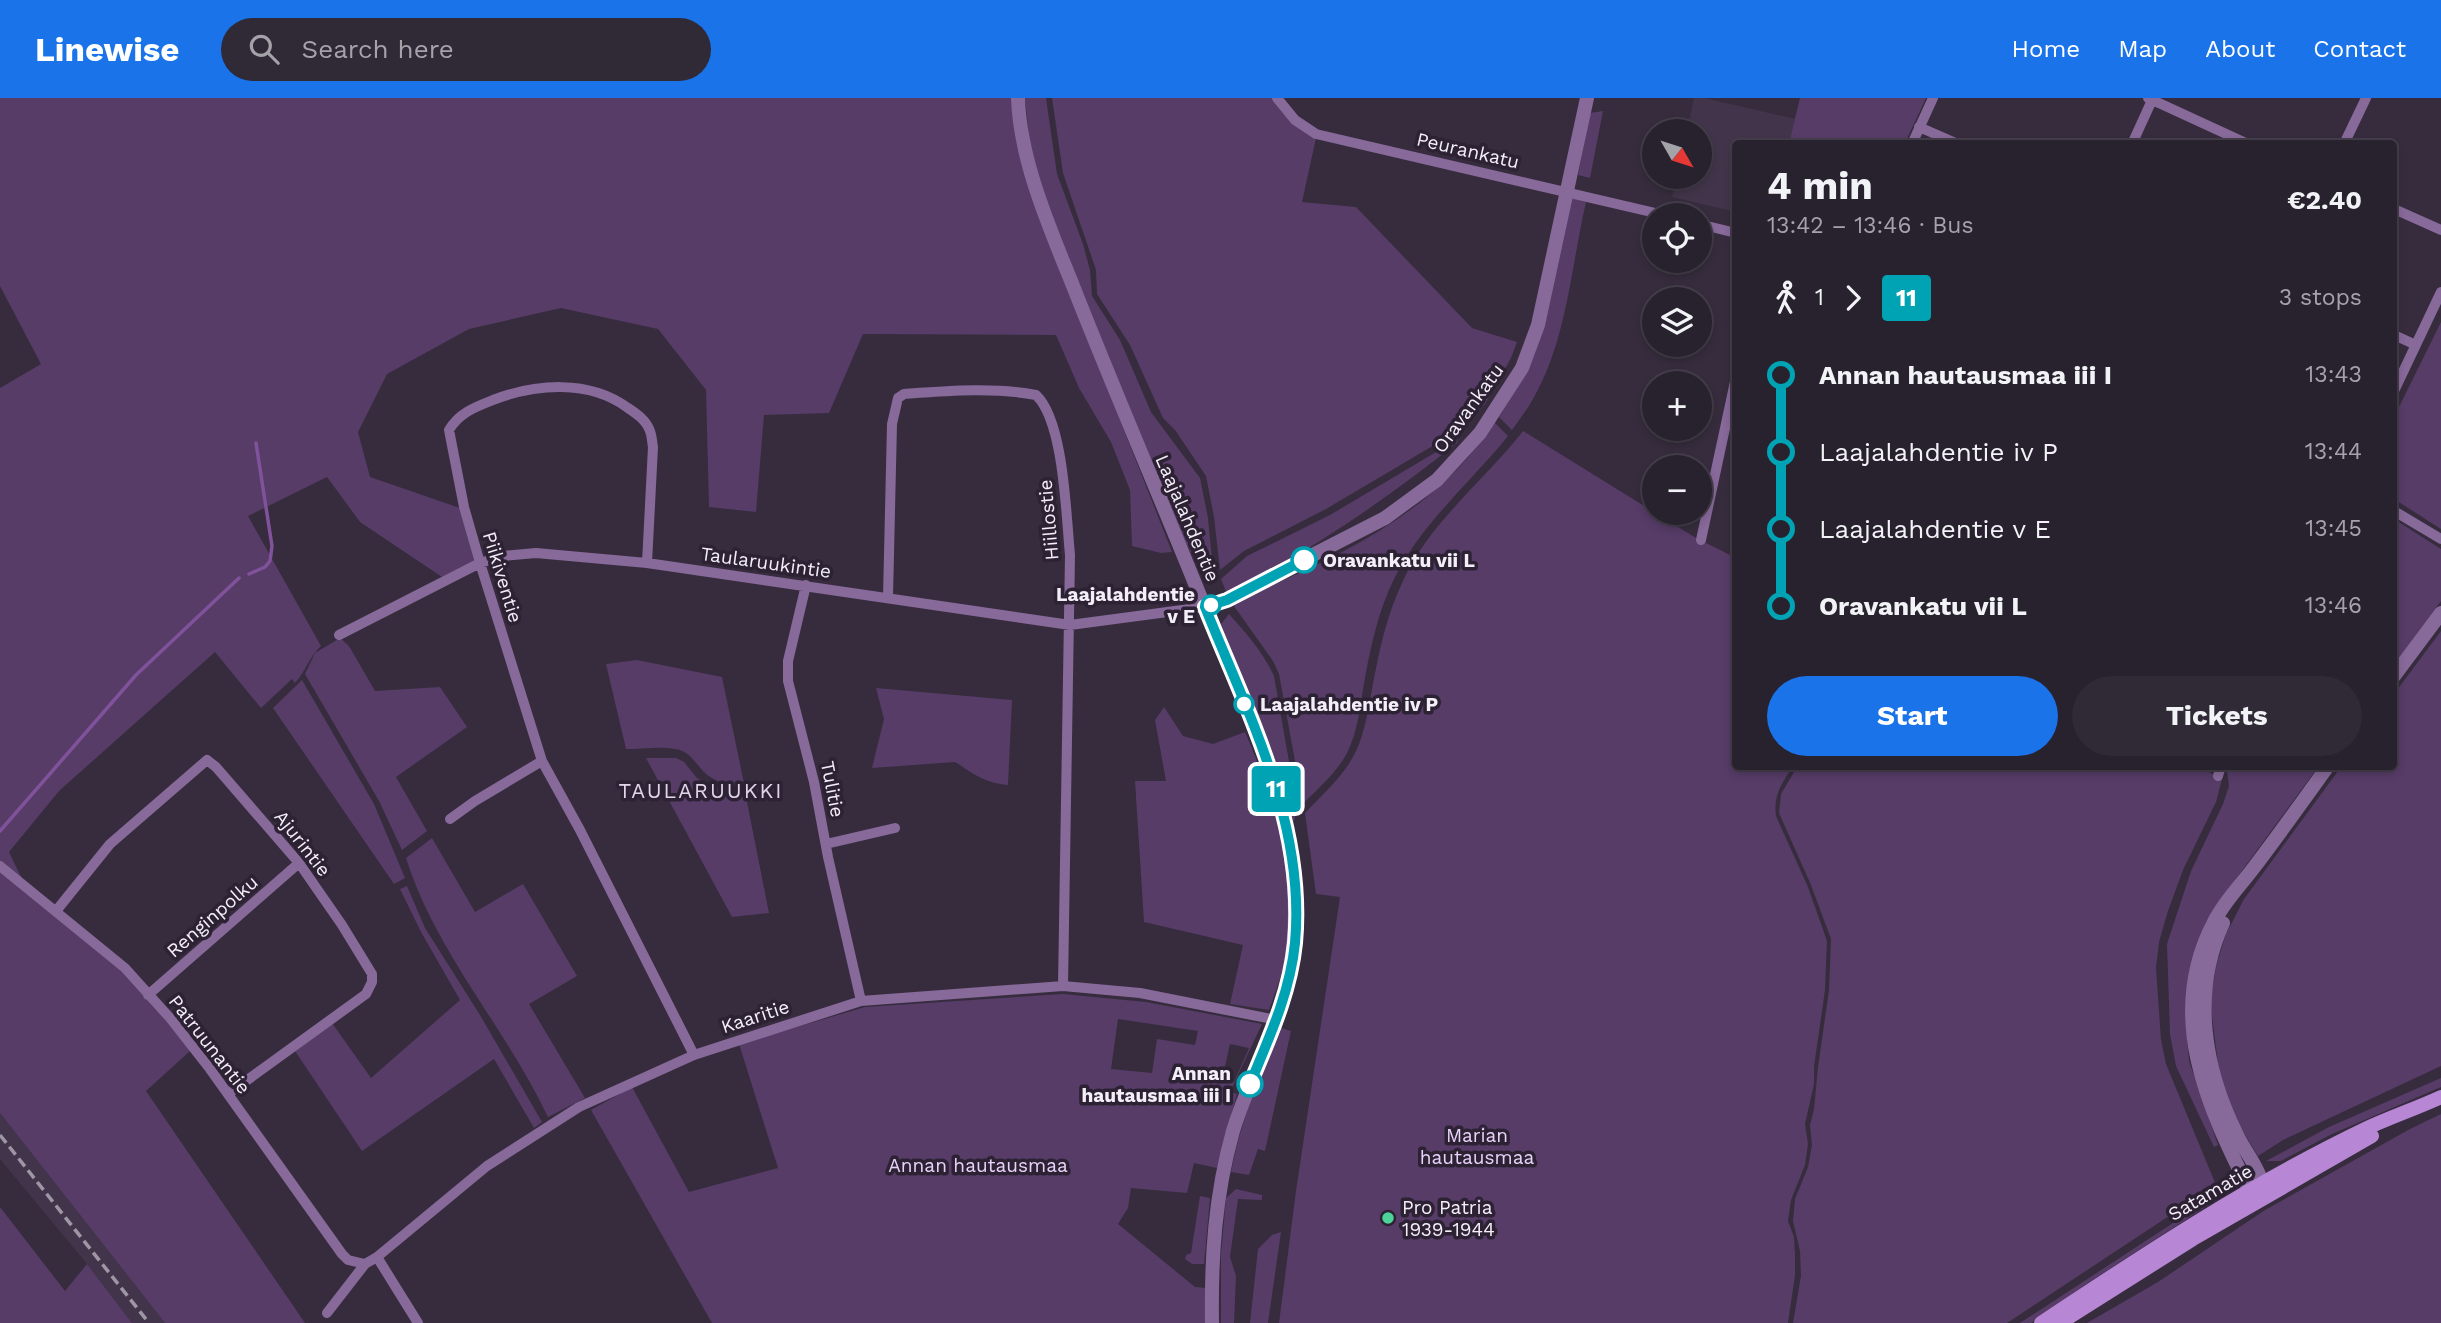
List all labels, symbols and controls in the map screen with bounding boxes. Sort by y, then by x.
search box [221,18,711,81]
text: Linewise [35,30,179,69]
icon: search [245,30,283,68]
text: Search here [301,34,454,64]
text: Home [2012,35,2080,63]
text: Map [2118,35,2167,63]
text: About [2205,35,2275,63]
text: Contact [2313,35,2406,63]
north arrow [1642,119,1712,189]
map controls [1642,119,1712,525]
street label: Peurankatu [1414,128,1522,173]
text: 4 min [1767,164,1873,208]
text: €2.40 [2287,185,2362,215]
button: locate [1642,203,1712,273]
text: 13:42 – 13:46 · Bus [1767,212,1974,239]
icon: walk [1767,279,1805,317]
icon: forward [1834,279,1872,317]
text: 1 [1815,284,1824,311]
text: 11 [1896,284,1917,312]
text: 3 stops [2279,284,2362,311]
button: layers [1642,287,1712,357]
street label: Oravankatu [1428,359,1509,457]
text: Annan hautausmaa iii I [1819,360,2112,390]
text: 13:43 [2305,361,2362,388]
button: + [1642,371,1712,441]
text: Laajalahdentie iv P [1819,437,2058,467]
text: 13:44 [2305,438,2362,465]
street label: Laajalahdentie [1150,451,1225,585]
button: − [1642,455,1712,525]
street label: Hiillostie [1034,479,1063,561]
text: Laajalahdentie v E [1819,514,2051,544]
text: 13:45 [2305,515,2362,542]
street label: Piikiventie [478,529,527,625]
street label: Taularuukintie [699,542,833,583]
marker: Oravankatu vii L [1291,547,1317,573]
place label: Oravankatu vii L [1323,549,1475,572]
place label: Laajalahdentie v E [1056,583,1195,628]
text: Oravankatu vii L [1819,591,2027,621]
text: 13:46 [2305,592,2362,619]
marker: Laajalahdentie v E [1201,595,1221,615]
button: Start [1767,676,2058,756]
button: Tickets [2072,676,2362,756]
place label: Laajalahdentie iv P [1260,693,1438,716]
marker: Laajalahdentie iv P [1234,694,1254,714]
street label: Tulitie [816,759,849,819]
line badge: 11 [1244,766,1308,812]
text: 11 [1266,775,1286,803]
district label: TAULARUUKKI [619,778,783,803]
street label: Ajurintie [270,806,336,881]
street label: Renginpolku [162,870,263,962]
street label: Patruunantie [164,990,255,1098]
street label: Kaaritie [718,995,792,1038]
place label: Annan hautausmaa iii I [1082,1062,1231,1107]
marker: Annan hautausmaa iii I [1237,1071,1263,1097]
park label: Marian hautausmaa [1420,1124,1534,1169]
park label: Annan hautausmaa [888,1154,1068,1177]
street label: Satamatie [2164,1159,2257,1226]
place label: Pro Patria 1939-1944 [1402,1196,1495,1241]
marker: Pro Patria 1939-1944 [1380,1210,1396,1226]

